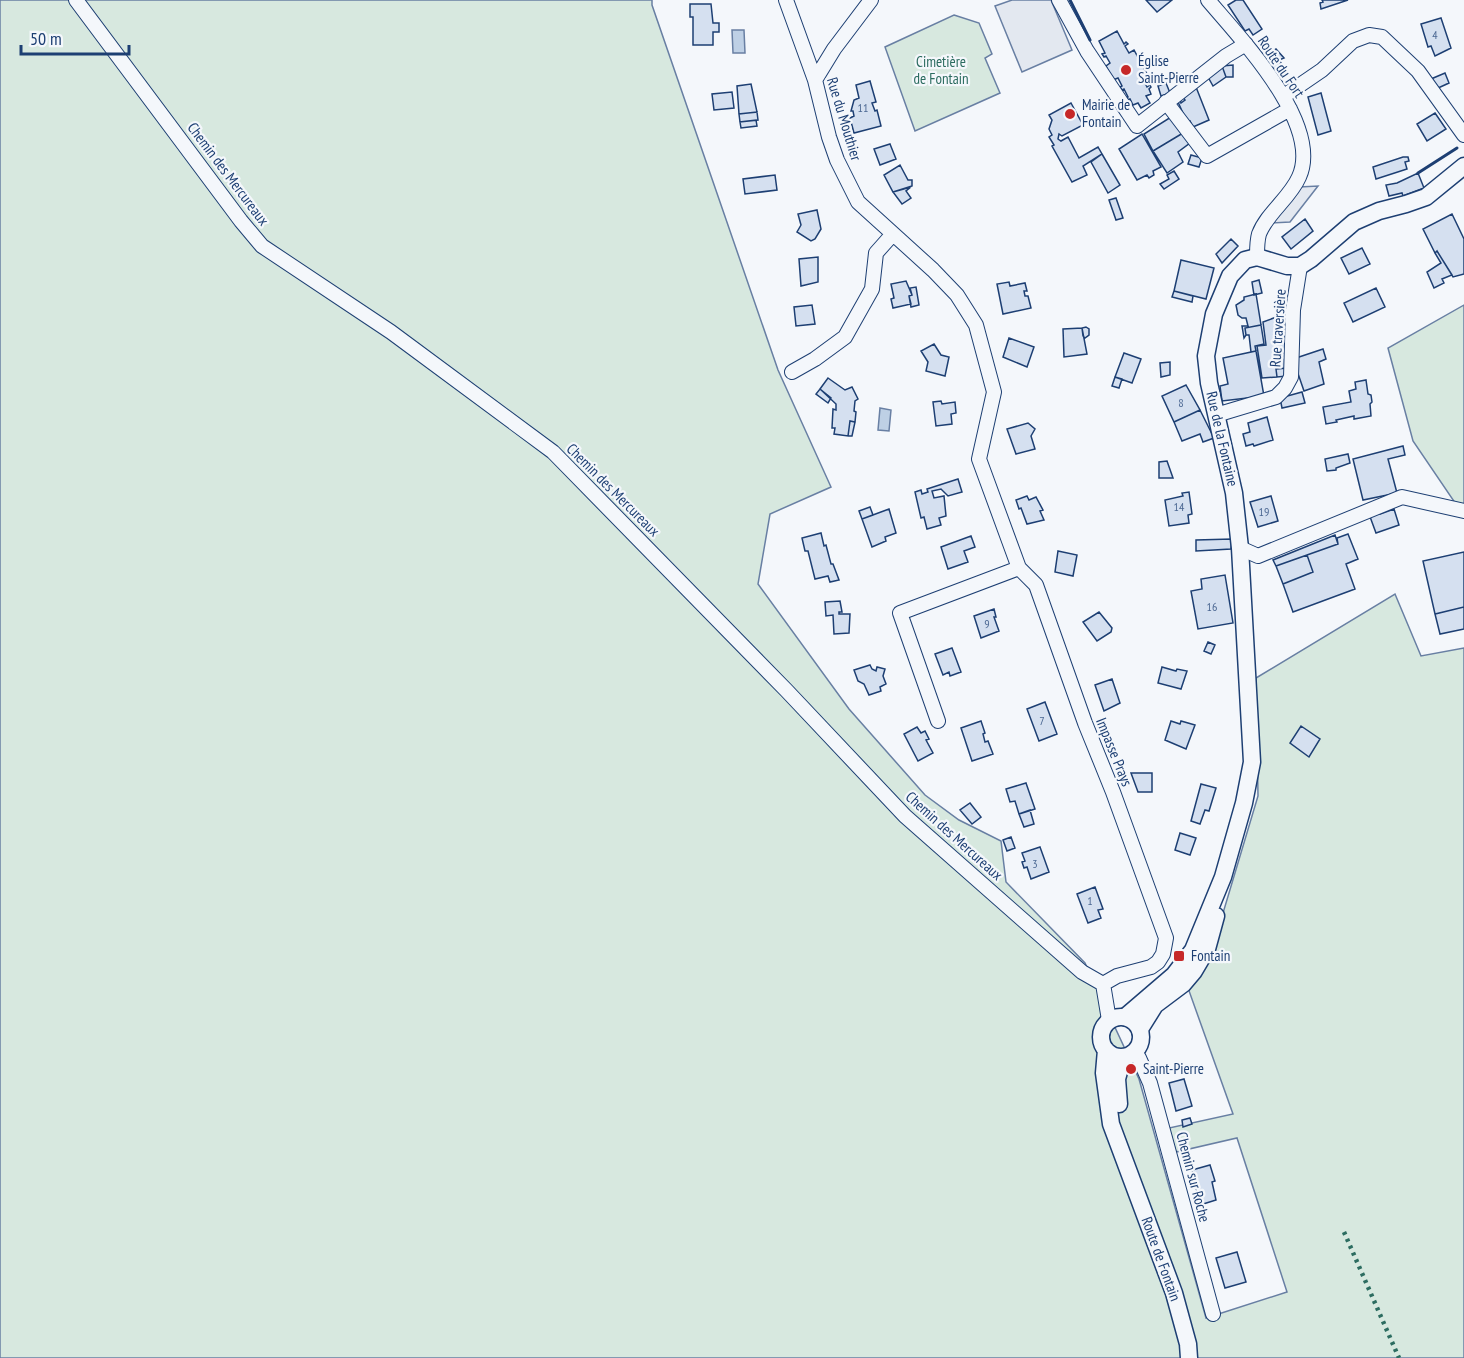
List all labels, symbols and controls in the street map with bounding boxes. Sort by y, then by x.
scale bar [21,18,129,56]
text: 50 m [30,27,62,50]
house number: 4 [1432,27,1438,42]
street label: Route du Fort [1254,32,1309,101]
place label: Église Saint-Pierre [1138,51,1199,87]
park label: Cimetière de Fontain [913,52,969,88]
marker: Église Saint-Pierre [1119,63,1133,77]
street label: Rue du Mouthier [823,75,866,164]
place label: Mairie de Fontain [1082,95,1130,131]
house number: 11 [858,100,868,115]
marker: Mairie de Fontain [1063,107,1077,121]
street label: Chemin des Mercureaux [183,118,273,229]
street label: Rue traversière [1265,288,1290,368]
street label: Rue de la Fontaine [1202,389,1243,488]
house number: 8 [1178,395,1184,410]
street label: Chemin des Mercureaux [563,439,664,540]
house number: 14 [1174,499,1185,514]
house number: 19 [1259,504,1269,519]
house number: 16 [1207,599,1217,614]
house number: 9 [984,616,990,631]
house number: 7 [1039,713,1045,728]
street label: Impasse Prays [1092,715,1137,789]
street label: Chemin des Mercureaux [902,787,1007,884]
house number: 3 [1032,856,1038,871]
house number: 1 [1087,893,1093,908]
place label: Fontain [1191,946,1230,965]
marker: Fontain [1172,949,1186,963]
place label: Saint-Pierre [1143,1059,1204,1078]
marker: Saint-Pierre [1124,1062,1138,1076]
street label: Chemin sur Roche [1172,1130,1215,1224]
street label: Route de Fontain [1137,1214,1185,1303]

